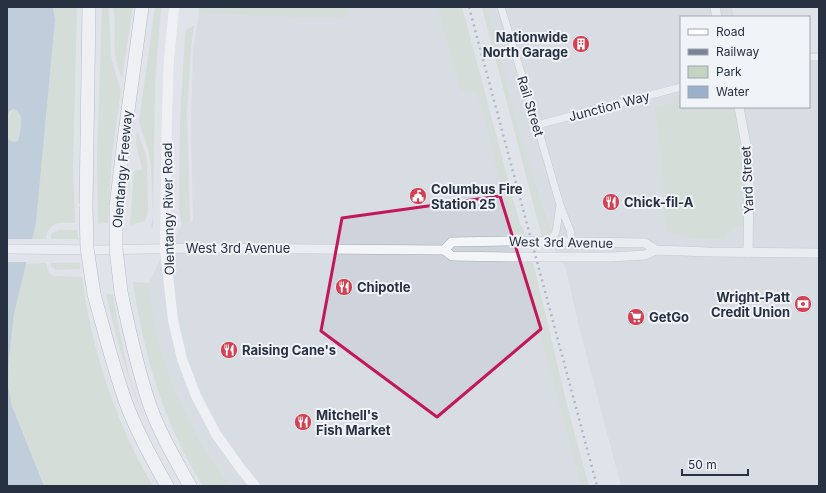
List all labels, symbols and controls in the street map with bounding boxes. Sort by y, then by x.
legend [680,16,810,108]
text: Road [716,24,745,39]
place label: Nationwide North Garage [483,29,568,60]
building icon: Nationwide North Garage [571,34,591,54]
text: Railway [716,44,760,59]
text: Park [716,64,742,79]
street label: Rail Street [514,74,548,138]
text: Water [716,84,750,99]
street label: Junction Way [567,87,651,125]
street label: Olentangy Freeway [109,109,135,229]
street label: Olentangy River Road [159,143,177,275]
street label: Yard Street [737,146,757,214]
place label: Columbus Fire Station 25 [431,181,523,212]
public building icon: Columbus Fire Station 25 [408,186,428,206]
restaurant icon: Chick-fil-A [601,192,621,212]
place label: Chick-fil-A [624,194,694,210]
street label: West 3rd Avenue [509,233,613,251]
street label: West 3rd Avenue [186,240,290,256]
restaurant icon: Chipotle [334,277,354,297]
place label: Chipotle [357,279,411,295]
place label: Wright-Patt Credit Union [711,289,790,320]
bank icon: Wright-Patt Credit Union [793,294,813,314]
supermarket icon: GetGo [626,307,646,327]
place label: GetGo [649,309,689,325]
restaurant icon: Raising Cane's [219,340,239,360]
place label: Raising Cane's [242,342,336,358]
place label: Mitchell's Fish Market [316,407,391,438]
restaurant icon: Mitchell's Fish Market [293,412,313,432]
scale bar [682,451,748,477]
text: 50 m [688,457,717,472]

